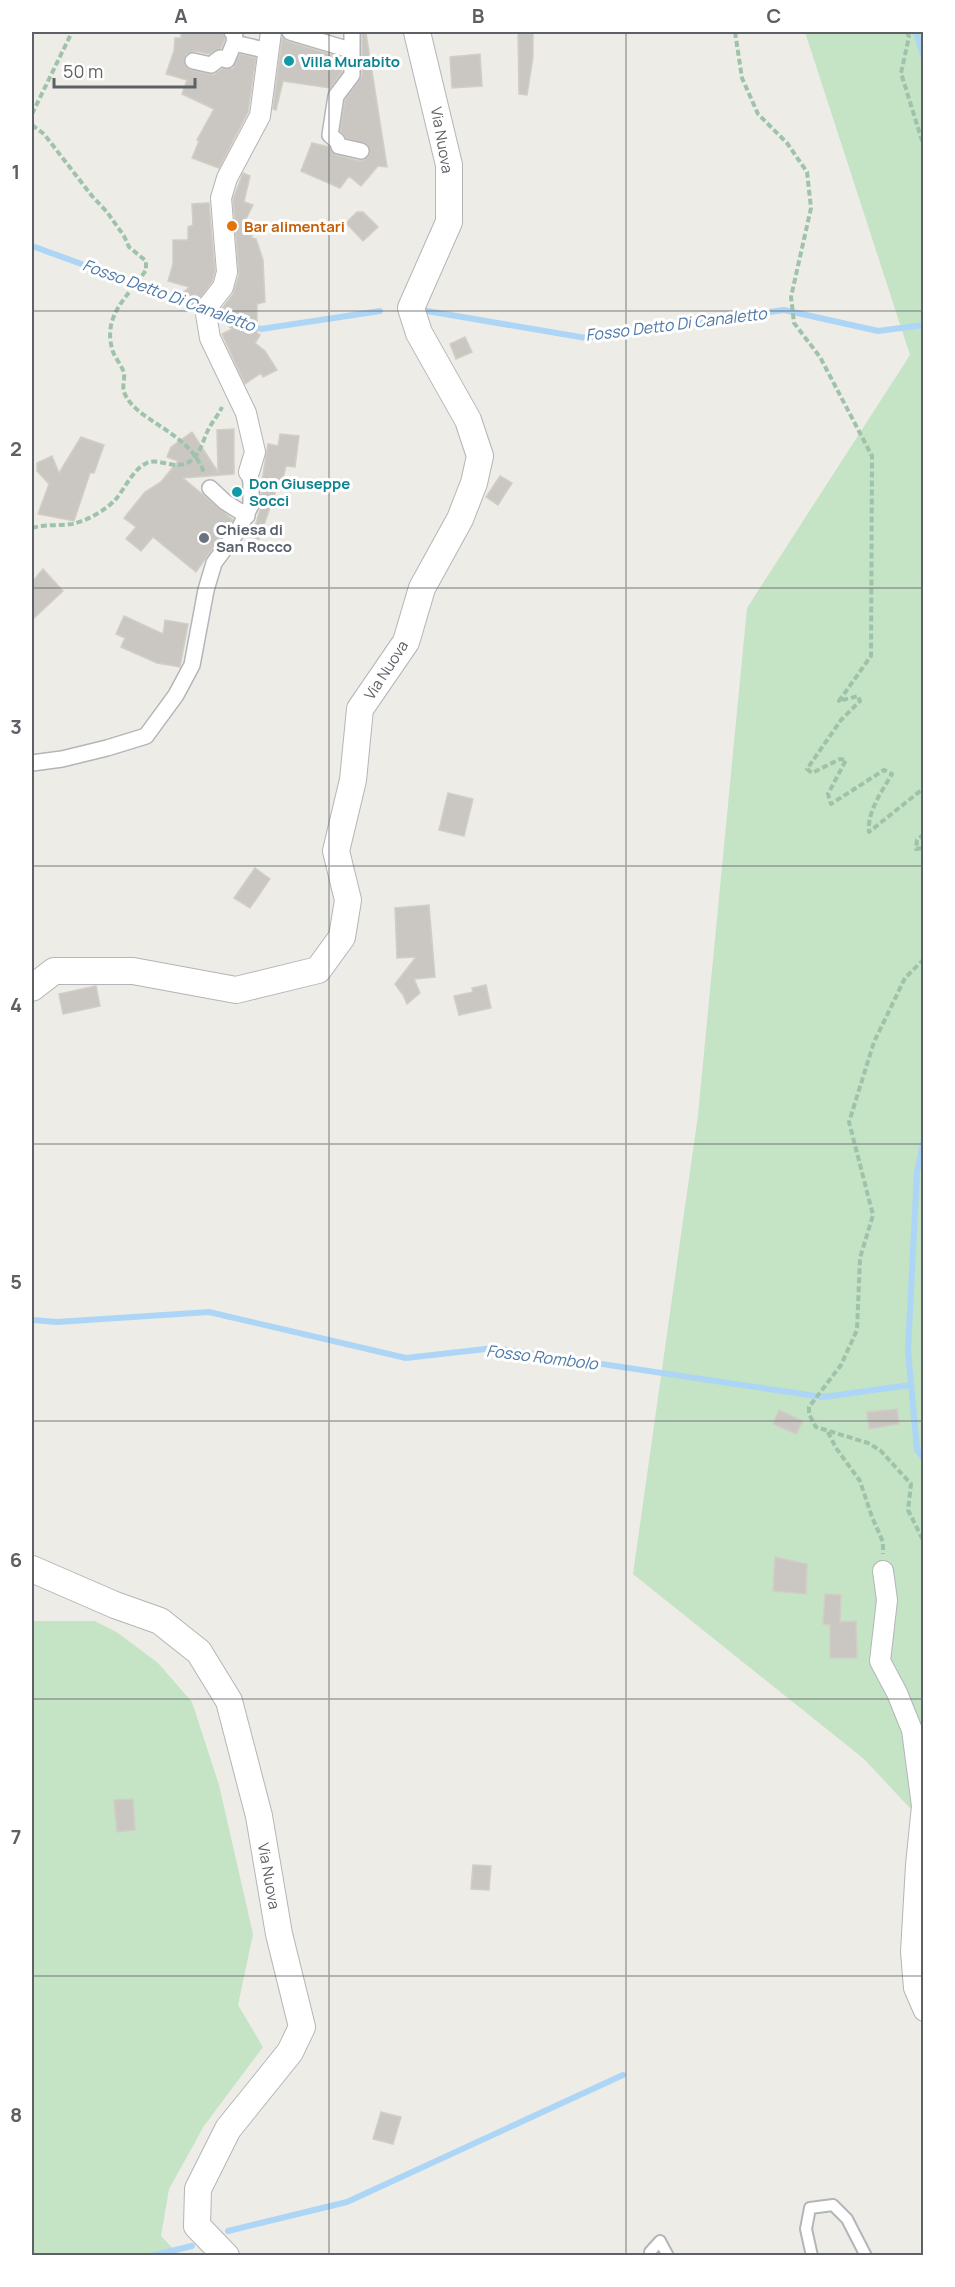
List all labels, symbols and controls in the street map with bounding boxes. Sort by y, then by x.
text: A [174,2,188,29]
text: B [472,2,485,29]
text: C [767,2,781,29]
scale bar [54,51,195,89]
place label: Villa Murabito [301,51,400,72]
marker: Villa Murabito [282,54,296,68]
text: 50 m [63,59,103,83]
street label: Via Nuova [426,105,458,175]
text: 1 [12,158,20,185]
place label: Bar alimentari [244,216,345,237]
marker: Bar alimentari [225,219,239,233]
water label: Fosso Detto Di Canaletto [80,254,260,337]
water label: Fosso Detto Di Canaletto [584,302,769,346]
text: 2 [10,435,22,462]
place label: Don Giuseppe Socci [249,473,350,511]
marker: Don Giuseppe Socci [230,485,244,499]
place label: Chiesa di San Rocco [216,519,292,557]
marker: Chiesa di San Rocco [197,531,211,545]
street label: Via Nuova [359,636,413,704]
text: 3 [10,713,22,740]
text: 4 [10,991,22,1018]
text: 5 [10,1268,22,1295]
water label: Fosso Rombolo [485,1339,600,1375]
text: 6 [10,1546,22,1573]
text: 7 [11,1823,21,1850]
street label: Via Nuova [253,1841,285,1911]
text: 8 [10,2101,22,2128]

